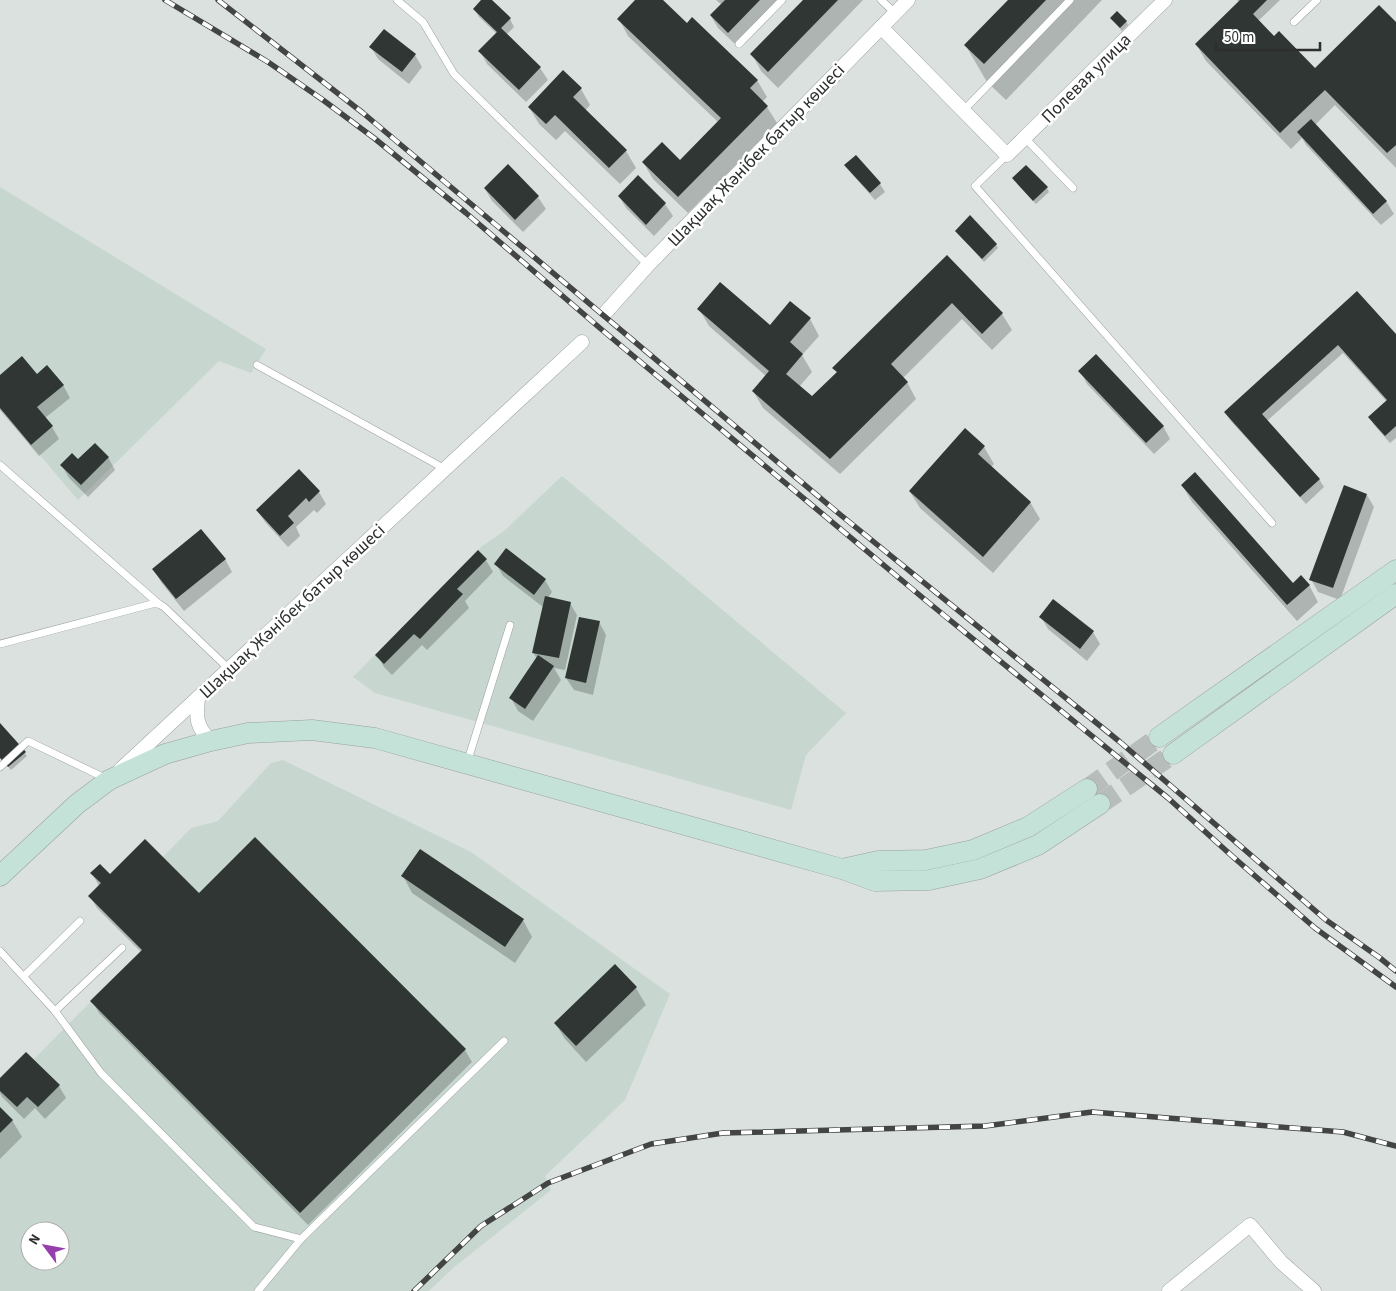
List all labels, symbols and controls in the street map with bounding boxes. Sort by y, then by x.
scale bar [1216,20,1320,52]
text: 50 m [1224,27,1254,48]
street label: Полевая улица [1036,28,1137,129]
street label: Шақшақ Жәнібек батыр көшесі [662,58,851,252]
street label: Шақшақ Жәнібек батыр көшесі [194,518,391,704]
north arrow [20,1221,70,1271]
text: N [24,1230,46,1249]

